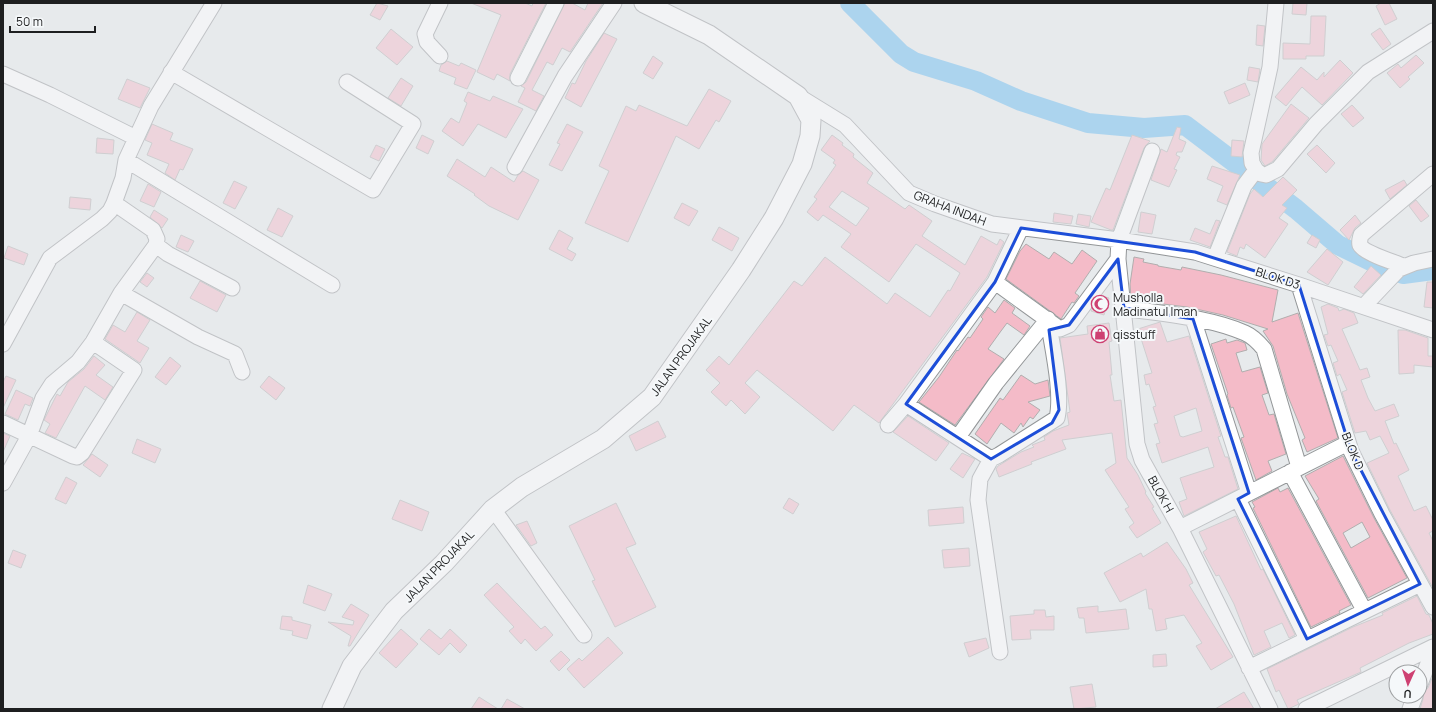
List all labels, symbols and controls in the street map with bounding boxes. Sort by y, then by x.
scale bar [10,8,95,34]
text: 50 m [16,13,43,30]
street label: GRAHA INDAH [911,186,989,230]
street label: BLOK D3 [1254,263,1302,293]
place label: Musholla Madinatul Iman [1113,289,1197,320]
mosque icon: Musholla Madinatul Iman [1090,294,1110,314]
street label: JALAN PROJAKAL [646,313,716,399]
shop icon: qisstuff [1090,324,1110,344]
place label: qisstuff [1113,326,1155,343]
street label: BLOK D [1338,430,1368,472]
street label: BLOK H [1144,473,1178,515]
street label: JALAN PROJAKAL [400,526,478,606]
north arrow [1388,664,1428,704]
text: U [1403,687,1412,702]

